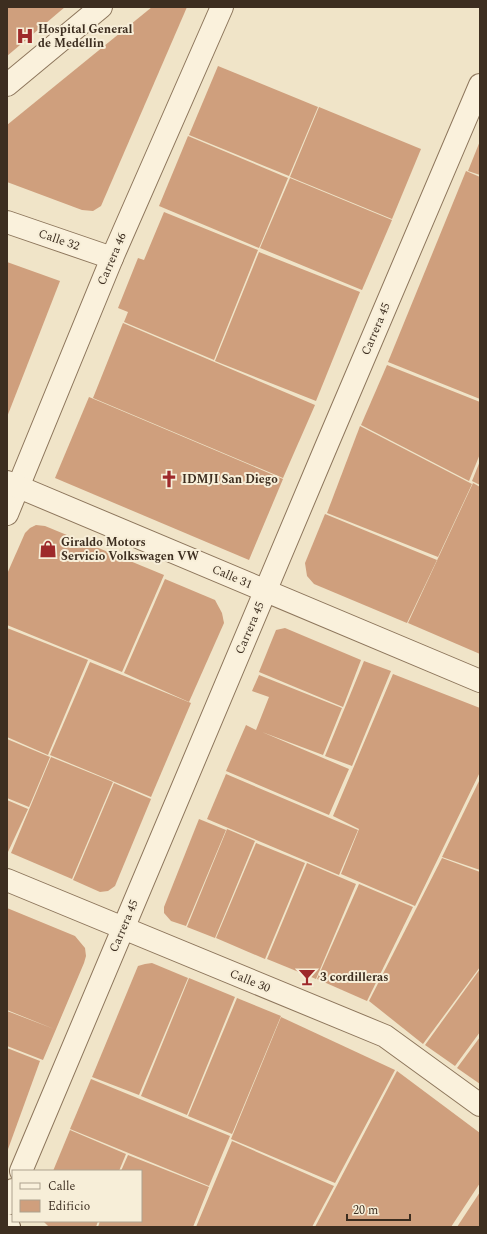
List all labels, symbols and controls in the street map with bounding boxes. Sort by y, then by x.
place label: Hospital General de Medellin [38,20,132,53]
hospital icon: Hospital General de Medellin [15,26,35,46]
street label: Calle 32 [36,224,82,256]
street label: Carrera 46 [92,230,132,288]
street label: Carrera 45 [356,300,396,358]
church icon: IDMJI San Diego [159,469,179,489]
place label: IDMJI San Diego [182,470,278,489]
place label: Giraldo Motors Servicio Volkswagen VW [61,533,199,566]
shop icon: Giraldo Motors Servicio Volkswagen VW [38,539,58,559]
street label: Calle 31 [209,560,255,594]
street label: Carrera 45 [230,599,270,657]
street label: Carrera 45 [104,897,144,955]
street label: Calle 30 [227,964,273,998]
bar icon: 3 cordilleras [297,967,317,987]
place label: 3 cordilleras [320,968,388,987]
legend [12,1170,142,1222]
text: Calle [48,1177,76,1196]
scale bar [347,1196,410,1222]
text: Edificio [48,1197,90,1216]
text: 20 m [353,1201,378,1220]

